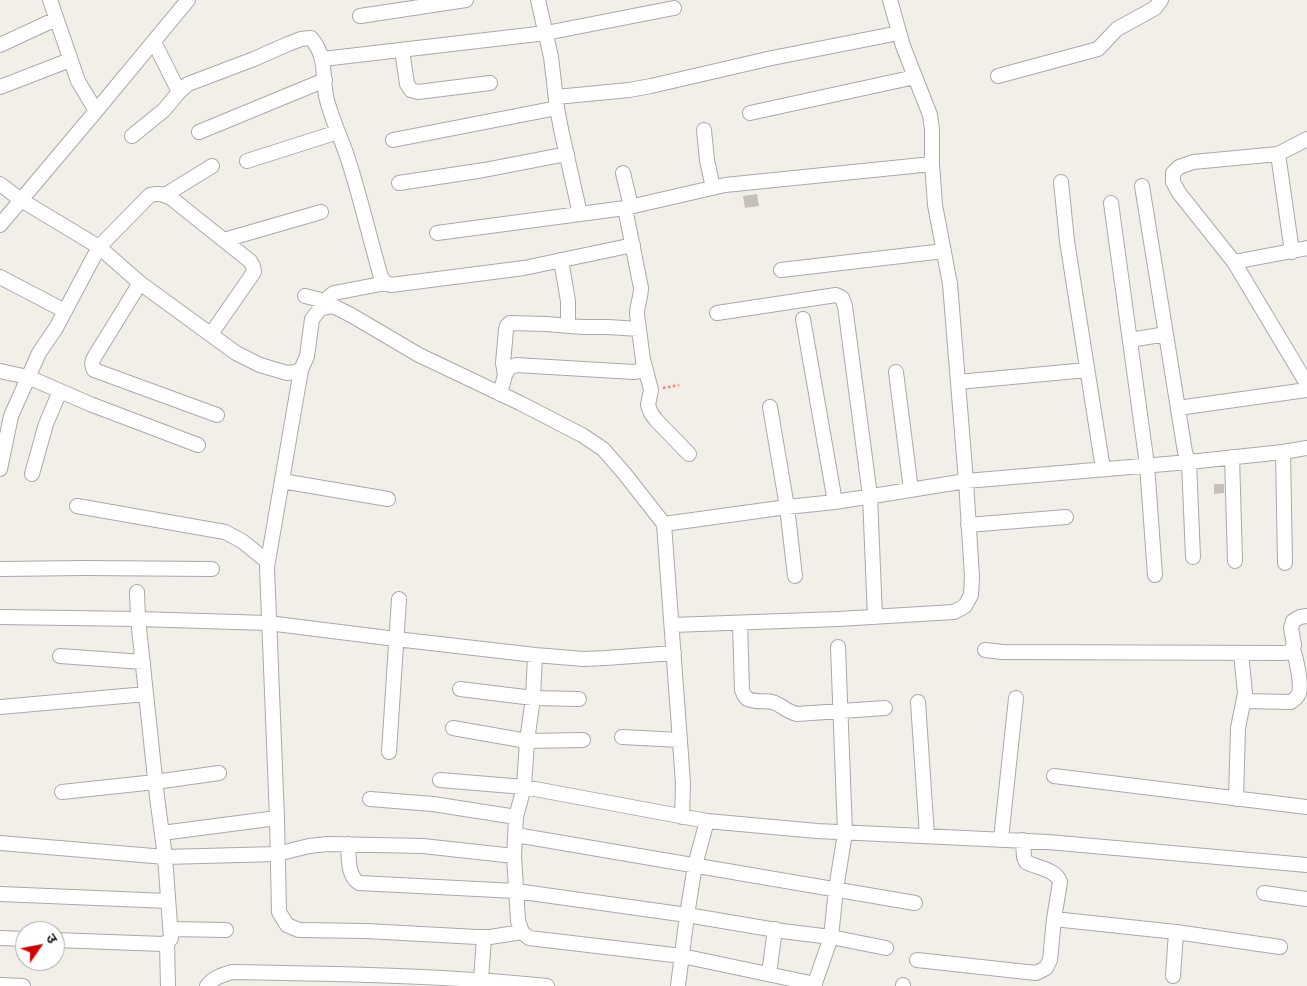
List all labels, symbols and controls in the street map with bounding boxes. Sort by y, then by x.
north arrow [15,921,65,971]
text: उ [42,929,62,947]

